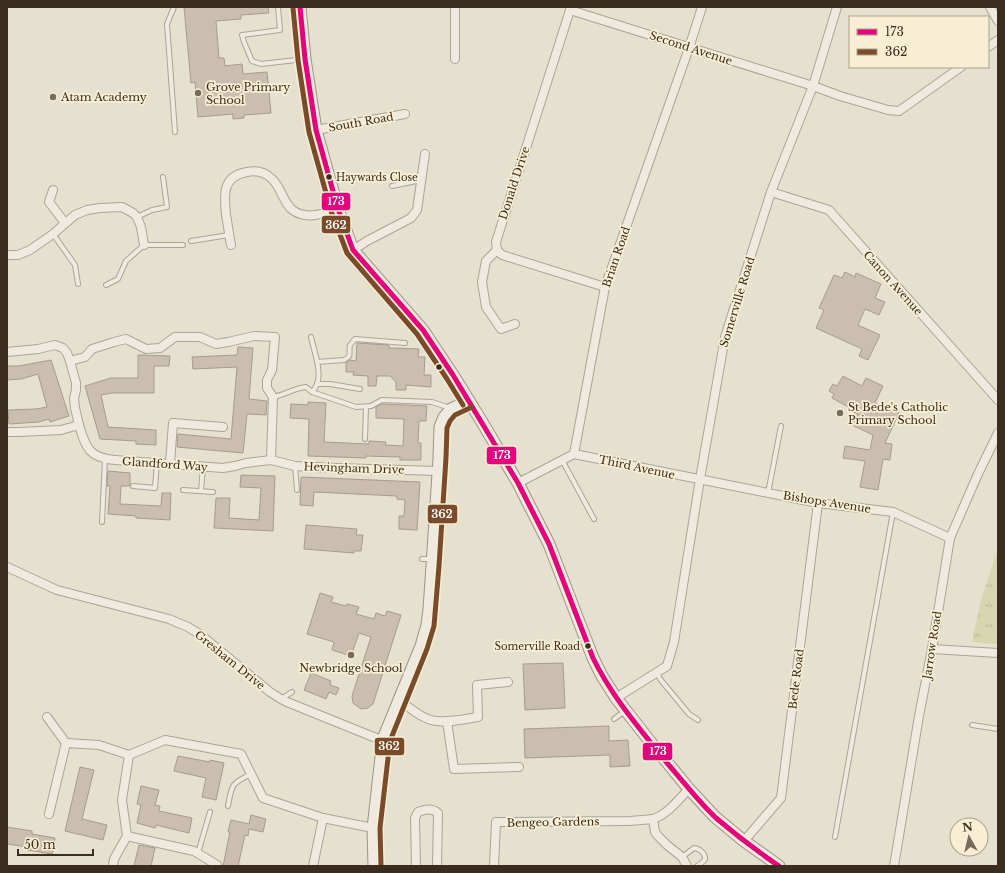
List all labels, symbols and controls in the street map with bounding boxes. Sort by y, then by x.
legend [849,16,989,68]
text: 173 [885,24,904,39]
street label: Second Avenue [648,28,734,68]
text: 362 [885,44,908,59]
place label: Grove Primary School [206,80,290,107]
marker: Grove Primary School [193,88,203,98]
place label: Atam Academy [60,90,147,104]
marker: Atam Academy [48,92,58,102]
street label: South Road [327,109,395,135]
street label: Donald Drive [496,145,532,221]
place label: Haywards Close [336,171,418,184]
marker: Haywards Close [324,172,334,182]
line badge: 173 [321,192,351,211]
text: 173 [327,194,345,208]
line badge: 362 [321,215,351,234]
text: 362 [325,218,347,232]
street label: Brian Road [599,224,633,289]
street label: Canon Avenue [860,248,926,318]
street label: Somerville Road [717,254,758,349]
unlabelled marker [434,362,444,372]
place label: St Bede's Catholic Primary School [848,400,948,427]
marker: St Bede's Catholic Primary School [835,408,845,418]
line badge: 173 [486,446,517,465]
text: 173 [493,448,511,462]
street label: Third Avenue [598,452,676,482]
street label: Glandford Way [122,454,208,474]
street label: Hevingham Drive [303,459,405,477]
street label: Bishops Avenue [782,488,872,516]
line badge: 362 [427,504,458,524]
text: 362 [431,507,453,521]
street label: Jarrow Road [919,609,944,682]
street label: Gresham Drive [192,627,268,693]
place label: Somerville Road [495,640,580,653]
marker: Somerville Road [583,641,593,651]
street label: Bede Road [785,647,807,710]
marker: Newbridge School [346,650,356,660]
place label: Newbridge School [299,661,403,675]
line badge: 362 [374,737,405,756]
text: 362 [378,739,400,753]
line badge: 173 [642,742,673,761]
text: 173 [649,744,667,758]
street label: Bengeo Gardens [507,814,599,830]
north arrow [949,817,989,857]
text: N [962,819,974,835]
scale bar [18,831,93,857]
text: 50 m [24,837,56,852]

